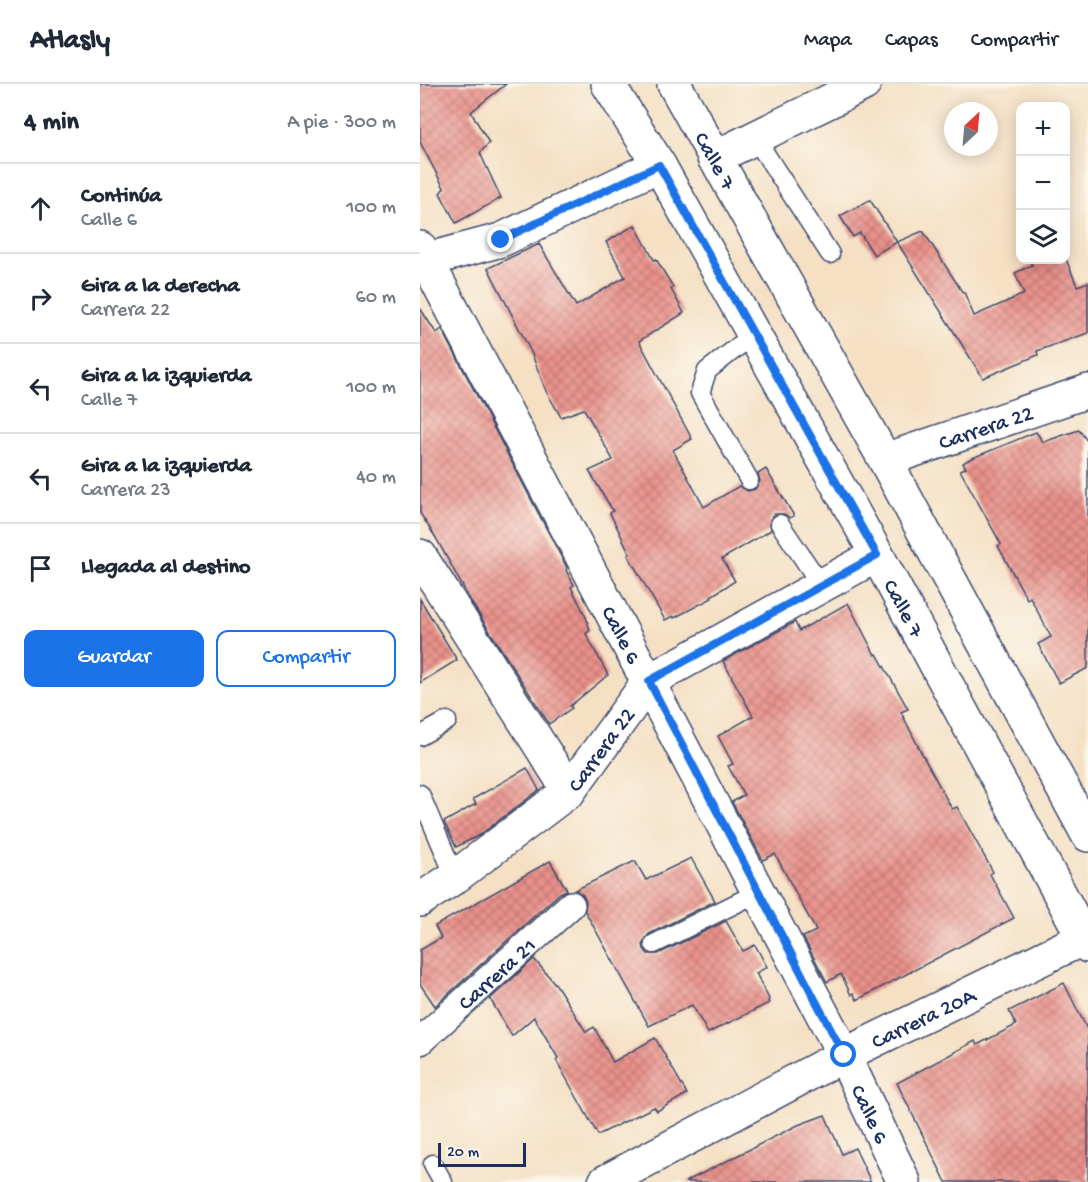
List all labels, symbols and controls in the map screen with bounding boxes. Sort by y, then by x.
text: Atlasly [30,25,110,58]
text: Mapa [804,29,852,54]
text: Capas [885,29,938,54]
text: Compartir [971,29,1058,54]
north arrow [944,102,998,156]
map controls [1016,102,1070,264]
button: + [1016,102,1070,156]
text: 4 min [24,108,79,139]
text: A pie · 300 m [287,112,396,135]
street label: Calle 7 [687,128,740,196]
button: − [1016,156,1070,210]
text: Continúa [81,184,162,210]
icon: ahead [24,192,57,225]
text: 100 m [346,197,396,220]
text: Calle 6 [81,210,137,233]
button: layers [1016,210,1070,264]
route end [487,226,513,252]
text: Gira a la derecha [81,274,239,300]
icon: right [24,282,57,315]
text: 60 m [356,287,396,310]
text: Carrera 22 [81,300,170,323]
text: Gira a la izquierda [81,364,252,390]
icon: left [24,372,57,405]
text: 100 m [346,377,396,400]
text: Calle 7 [81,390,137,413]
street label: Carrera 22 [936,402,1037,458]
text: Gira a la izquierda [81,454,252,480]
icon: left [24,462,57,495]
text: 40 m [356,467,396,490]
text: Carrera 23 [81,480,171,503]
icon: arrive [24,552,57,585]
text: Llegada al destino [81,555,251,581]
street label: Calle 7 [876,576,928,643]
street label: Calle 6 [593,603,645,670]
button: Guardar [24,630,204,687]
button: Compartir [216,630,396,687]
street label: Carrera 22 [564,704,642,798]
street label: Carrera 21 [454,934,543,1018]
street label: Carrera 20A [868,984,981,1057]
route start [830,1041,856,1067]
street label: Calle 6 [843,1082,893,1149]
scale bar [438,1140,526,1168]
text: 20 m [447,1144,479,1163]

